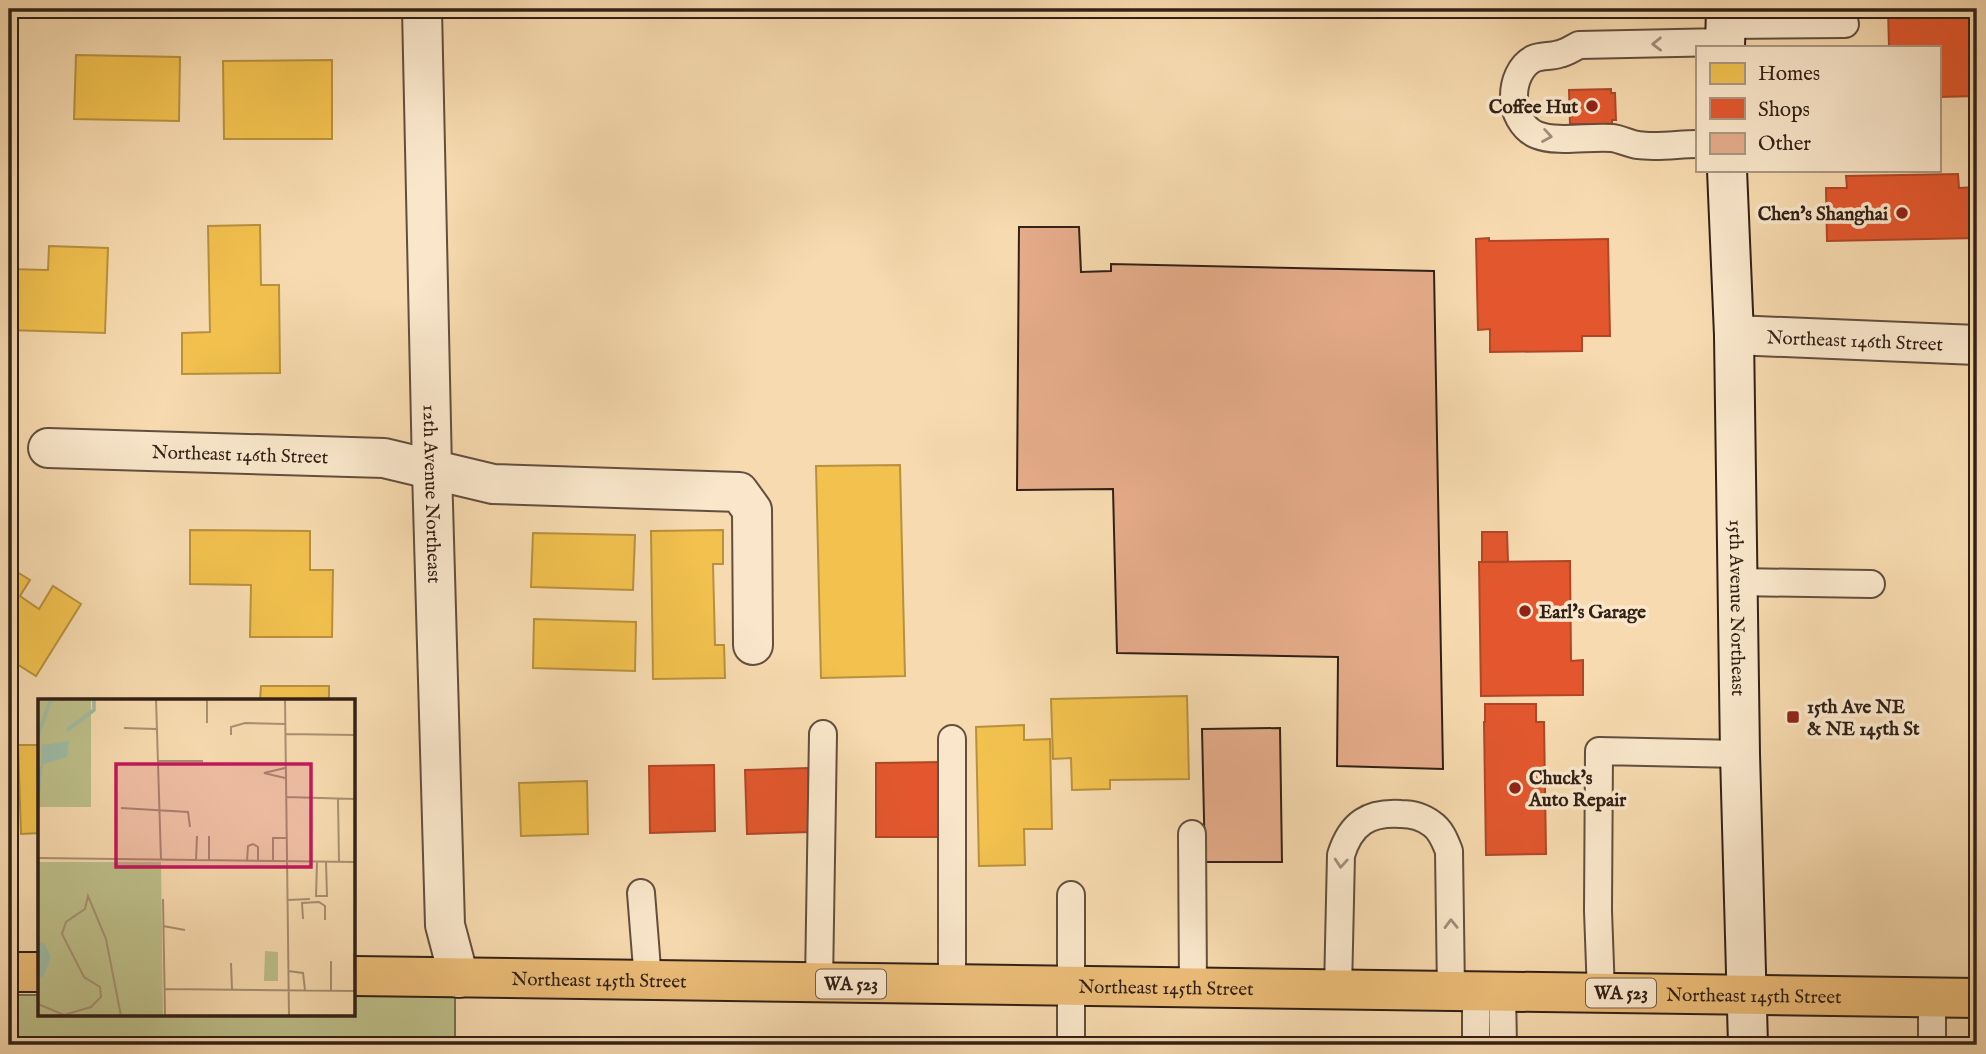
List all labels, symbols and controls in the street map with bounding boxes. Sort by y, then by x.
one-way arrow [1651,36,1661,52]
legend [1696,46,1940,172]
text: Homes [1758,61,1820,88]
place label: Coffee Hut [1489,96,1578,120]
text: Shops [1758,97,1810,124]
marker: Coffee Hut [1584,98,1600,114]
one-way arrow [1541,128,1553,143]
text: Other [1758,131,1811,158]
place label: Chen's Shanghai [1758,203,1888,227]
marker: Chen's Shanghai [1894,205,1910,221]
street label: Northeast 146th Street [1766,326,1944,358]
street label: 12th Avenue Northeast [417,404,445,584]
street label: Northeast 146th Street [151,441,329,470]
street label: 15th Avenue Northeast [1723,519,1749,697]
place label: Earl's Garage [1539,601,1646,625]
marker: Earl's Garage [1517,603,1533,619]
place label: 15th Ave NE & NE 145th St [1807,696,1920,742]
inset map [38,699,355,1016]
marker: 15th Ave NE & NE 145th St [1785,709,1801,725]
place label: Chuck's Auto Repair [1528,767,1627,813]
marker: Chuck's Auto Repair [1507,780,1523,796]
one-way arrow [1334,858,1349,869]
one-way arrow [1443,918,1459,928]
street label: Northeast 145th Street [511,968,687,995]
road number: WA 523 [816,970,886,999]
street label: Northeast 145th Street [1078,976,1254,1002]
road number: WA 523 [1586,978,1656,1008]
street label: Northeast 145th Street [1666,984,1842,1010]

